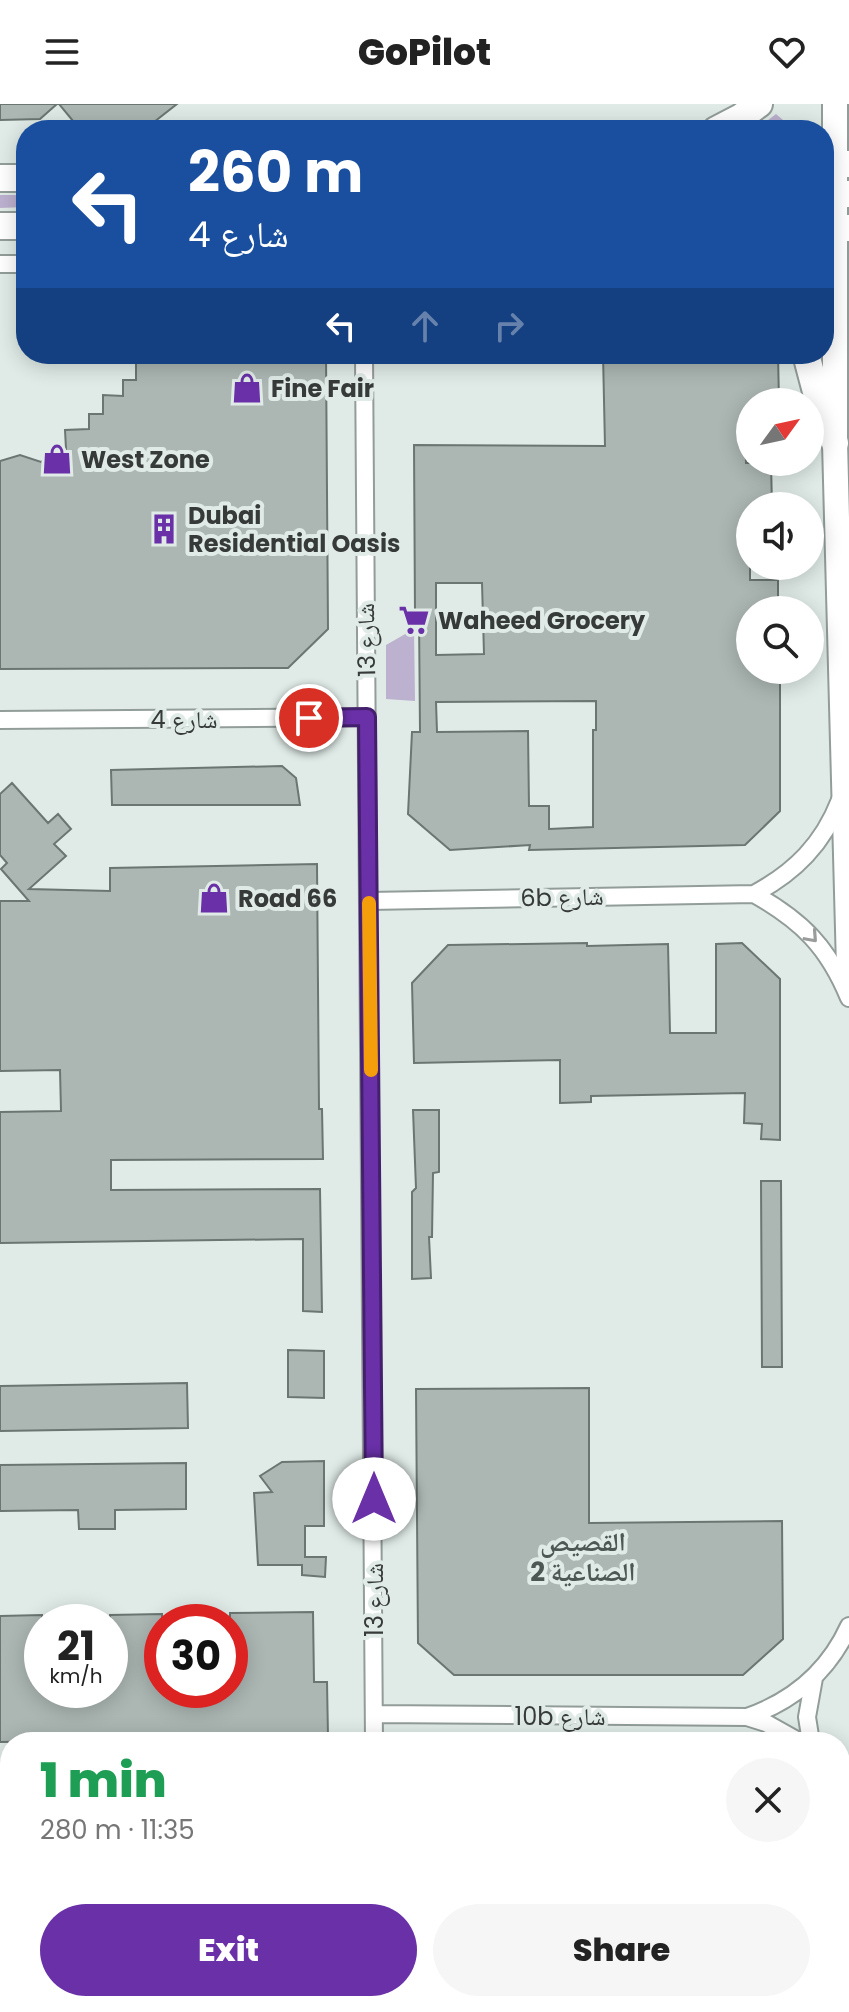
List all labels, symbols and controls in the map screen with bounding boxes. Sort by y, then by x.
text: GoPilot [358,27,491,78]
icon: menu [40,30,84,74]
icon: heart [765,30,809,74]
text: 260 m [188,133,363,212]
icon: left [56,152,160,256]
text: شارع 4 [188,209,289,260]
icon: left [319,304,363,348]
icon: ahead [403,304,447,348]
icon: right [487,304,531,348]
shop icon: Fine Fair [230,371,264,405]
place label: Fine Fair [271,372,374,405]
north arrow [736,388,824,476]
map controls [736,388,824,684]
shop icon: West Zone [40,442,74,476]
place label: West Zone [81,443,210,476]
button: sound [736,492,824,580]
place label: Dubai Residential Oasis [188,499,400,560]
building icon: Dubai Residential Oasis [147,512,181,546]
button: search [736,596,824,684]
street label: شارع 13 [349,603,383,677]
supermarket icon: Waheed Grocery [397,603,431,637]
place label: Waheed Grocery [438,604,646,637]
pin [275,684,343,752]
icon: arrive [287,696,331,740]
street label: شارع 4 [150,703,218,736]
street label: 6b شارع [520,880,604,914]
shop icon: Road 66 [197,881,231,915]
place label: Road 66 [238,882,337,915]
one-way arrow [803,927,817,942]
position arrow [332,1457,416,1541]
district label: القصيص الصناعية 2 [530,1524,636,1590]
street label: شارع 13 [358,1563,391,1637]
speed limit sign: 30 [144,1604,248,1708]
text: 21 [57,1618,95,1674]
text: km/h [49,1662,103,1690]
street label: 10b شارع [514,1700,606,1733]
text: 1 min [40,1747,167,1814]
button: close [726,1758,810,1842]
text: 280 m · 11:35 [40,1812,195,1848]
button: Exit [40,1904,417,1996]
button: Share [433,1904,810,1996]

